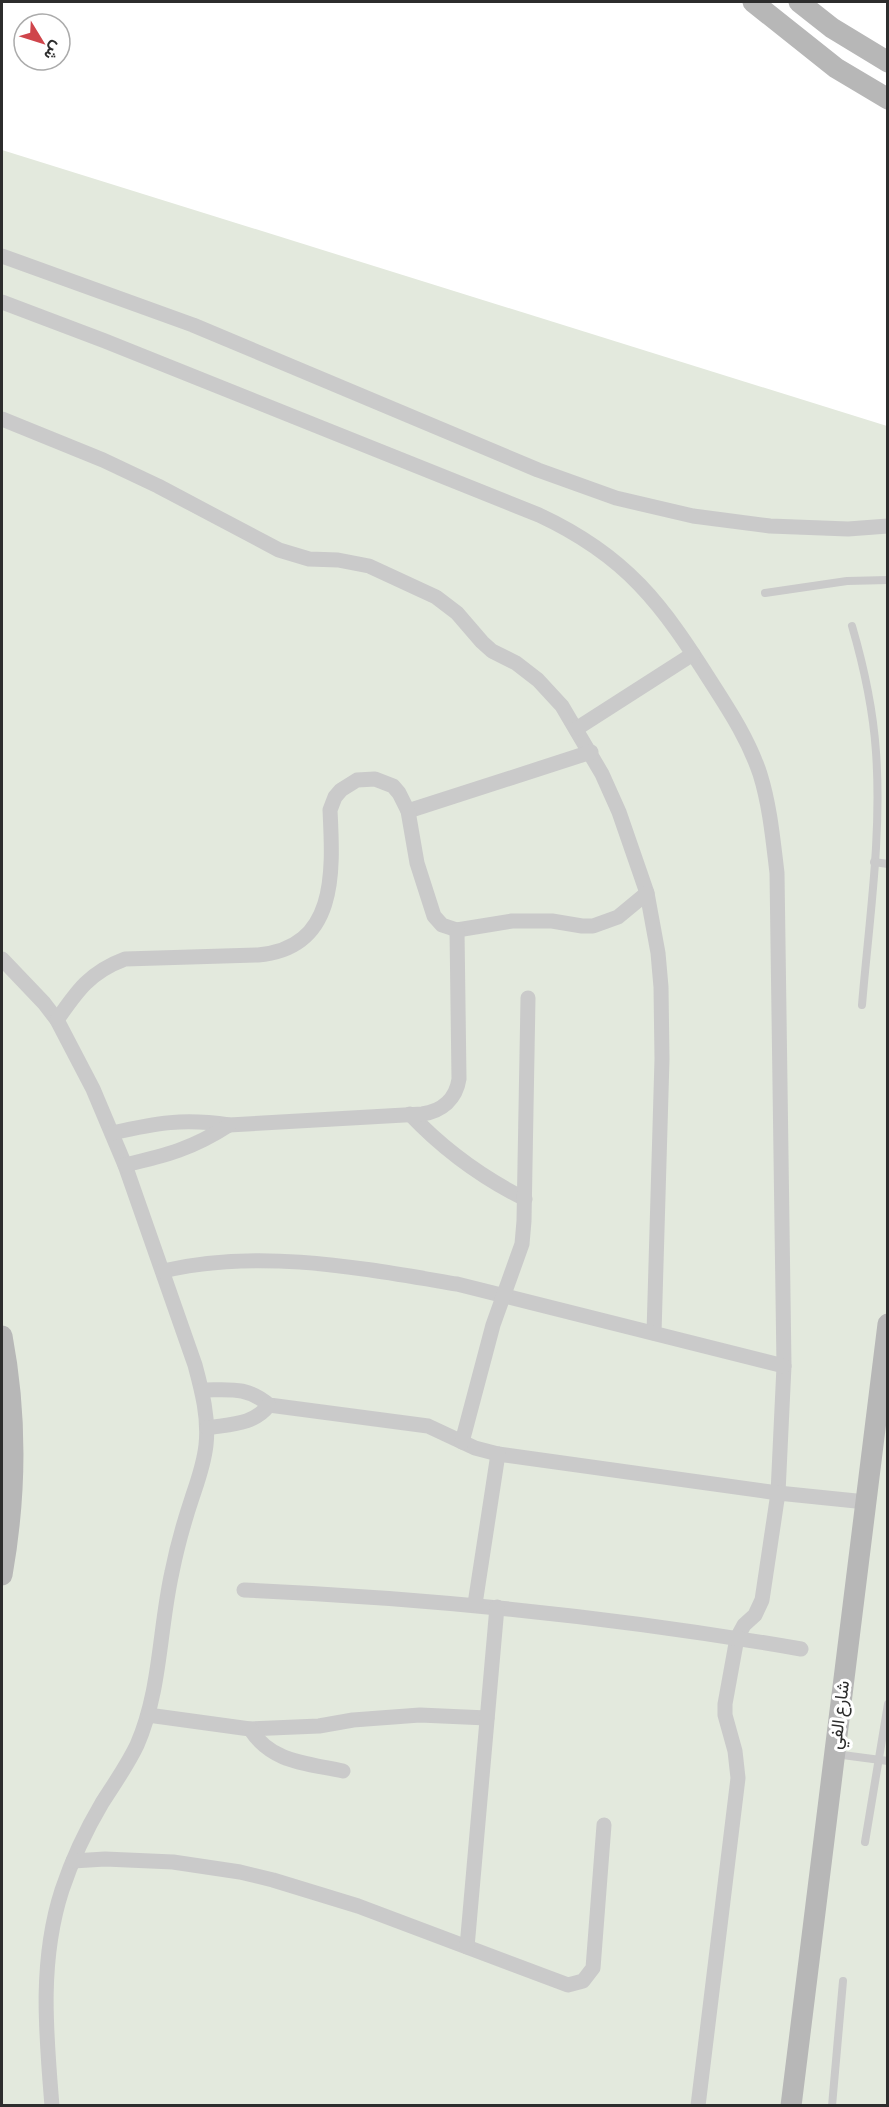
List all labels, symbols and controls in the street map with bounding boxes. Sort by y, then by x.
north arrow [12,12,72,72]
text: ش [40,37,65,63]
street label: شارع الفي [827,1680,858,1751]

